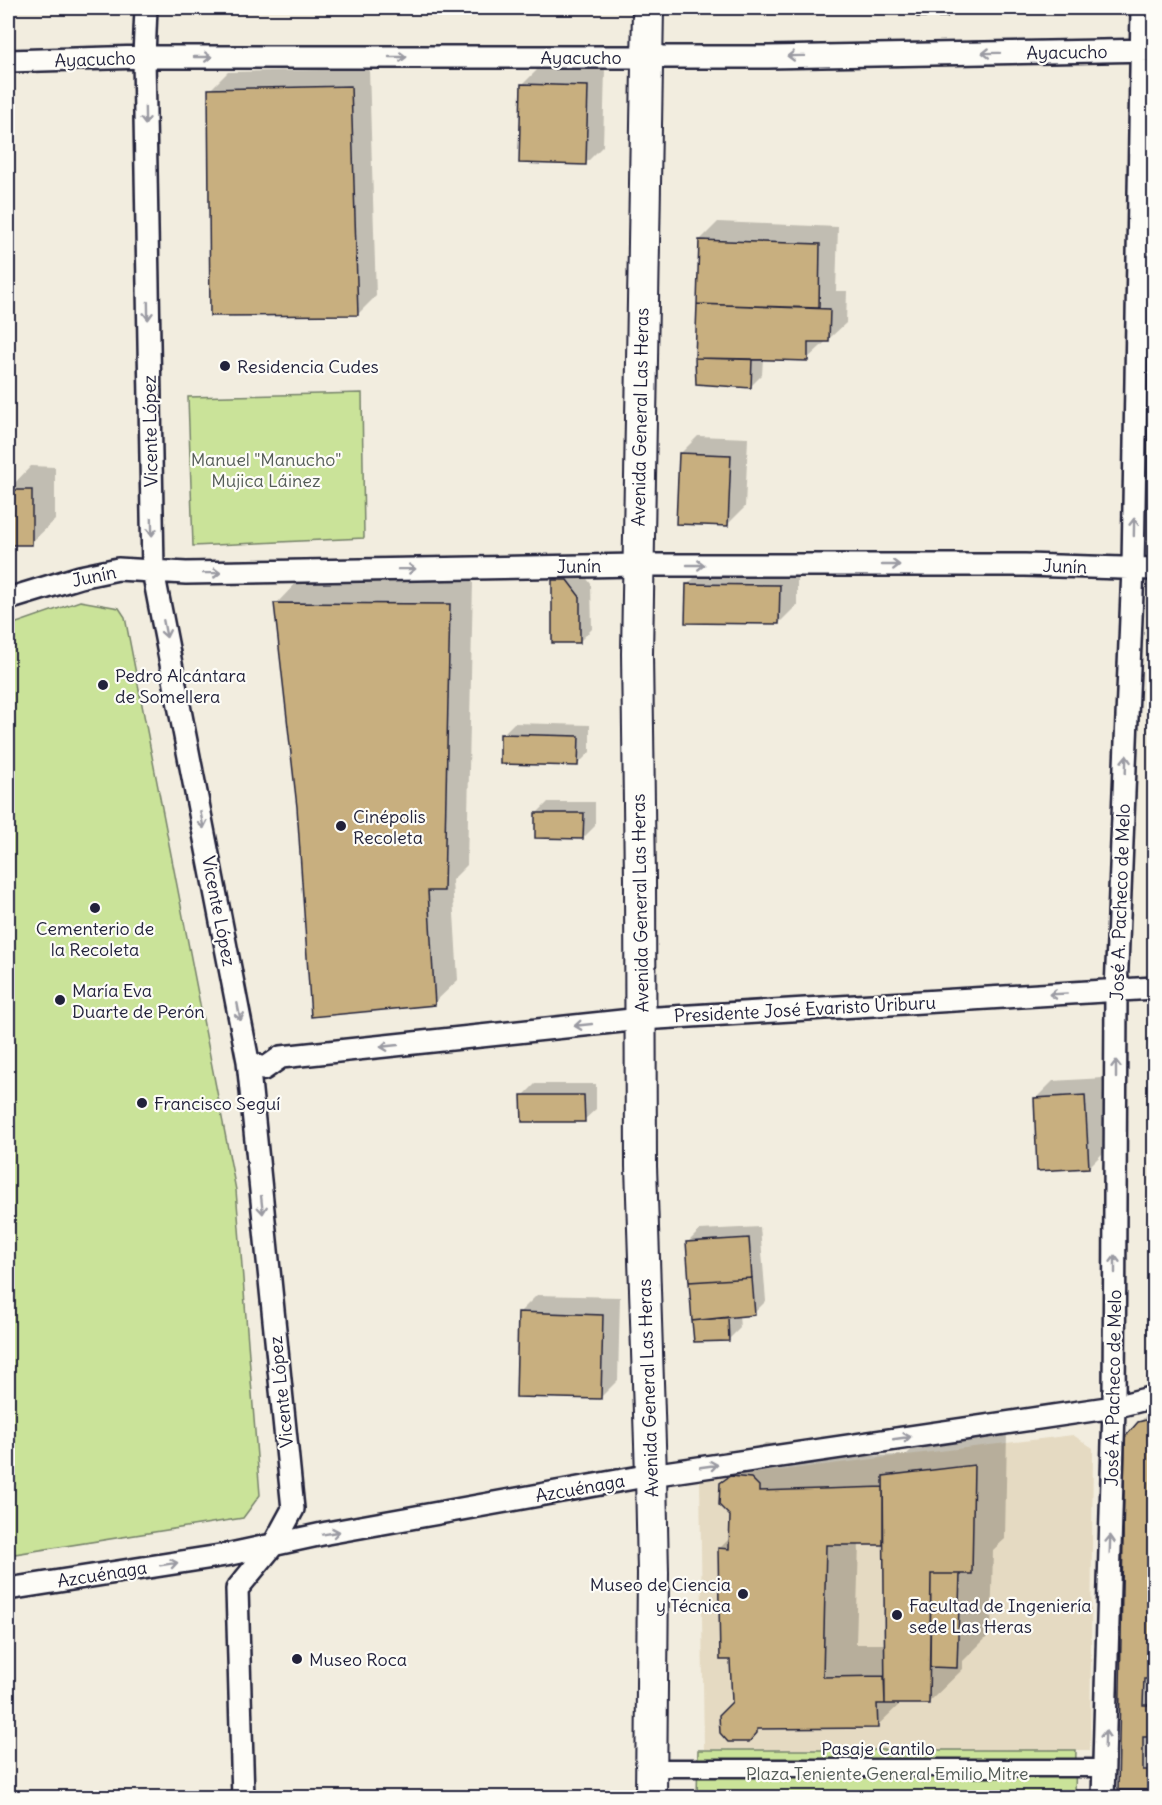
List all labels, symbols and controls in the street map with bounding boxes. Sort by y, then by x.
street label: Ayacucho [1026,40,1108,64]
street label: Ayacucho [54,46,136,72]
street label: Ayacucho [540,46,622,69]
one-way arrow [982,47,1002,59]
one-way arrow [787,50,807,62]
one-way arrow [192,51,212,63]
one-way arrow [387,51,407,63]
one-way arrow [139,105,151,125]
one-way arrow [142,300,154,320]
street label: Avenida General Las Heras [627,308,653,526]
place label: Residencia Cudes [237,355,379,378]
marker: Residencia Cudes [218,359,232,373]
street label: Vicente López [138,374,162,487]
park label: Manuel "Manucho" Mujica Láinez [191,448,341,492]
one-way arrow [146,516,157,536]
one-way arrow [1128,518,1140,538]
street label: Junín [557,554,601,578]
street label: Junín [1042,554,1088,578]
one-way arrow [685,559,705,571]
one-way arrow [880,559,900,571]
street label: Junín [70,560,118,592]
one-way arrow [396,563,416,575]
one-way arrow [201,567,221,578]
one-way arrow [160,619,171,638]
place label: Pedro Alcántara de Somellera [115,664,246,708]
marker: Pedro Alcántara de Somellera [96,678,110,692]
one-way arrow [1120,755,1131,775]
street label: Avenida General Las Heras [627,794,653,1012]
street label: José A. Pacheco de Melo [1105,803,1135,1001]
place label: Cinépolis Recoleta [353,805,426,849]
one-way arrow [197,810,208,830]
marker: Cinépolis Recoleta [334,819,348,833]
street label: Vicente López [197,854,241,969]
marker: Cementerio de la Recoleta [88,901,102,915]
place label: Cementerio de la Recoleta [36,917,154,961]
place label: María Eva Duarte de Perón [72,979,205,1023]
one-way arrow [1049,989,1069,1000]
street label: Presidente José Evaristo Uriburu [673,991,937,1027]
marker: María Eva Duarte de Perón [53,993,67,1007]
one-way arrow [234,1002,245,1021]
one-way arrow [573,1020,593,1031]
one-way arrow [379,1041,399,1052]
one-way arrow [1110,1060,1122,1080]
place label: Francisco Seguí [154,1092,280,1115]
marker: Francisco Seguí [135,1096,149,1110]
one-way arrow [257,1195,268,1215]
one-way arrow [1109,1255,1121,1275]
street label: Avenida General Las Heras [633,1278,663,1498]
street label: José A. Pacheco de Melo [1100,1289,1126,1487]
street label: Vicente López [264,1335,298,1449]
one-way arrow [892,1432,911,1443]
one-way arrow [699,1461,719,1472]
street label: Azcuénaga [534,1469,626,1507]
one-way arrow [321,1527,341,1538]
one-way arrow [1104,1535,1116,1555]
street label: Azcuénaga [56,1556,148,1592]
one-way arrow [159,1558,178,1569]
place label: Museo de Ciencia y Técnica [590,1573,731,1617]
marker: Museo de Ciencia y Técnica [736,1587,750,1601]
place label: Facultad de Ingeniería sede Las Heras [909,1594,1092,1638]
marker: Facultad de Ingeniería sede Las Heras [890,1608,904,1622]
place label: Museo Roca [309,1648,407,1671]
marker: Museo Roca [290,1652,304,1666]
one-way arrow [1099,1730,1110,1750]
street label: Pasaje Cantilo [821,1737,935,1760]
park label: Plaza Teniente General Emilio Mitre [746,1762,1028,1785]

